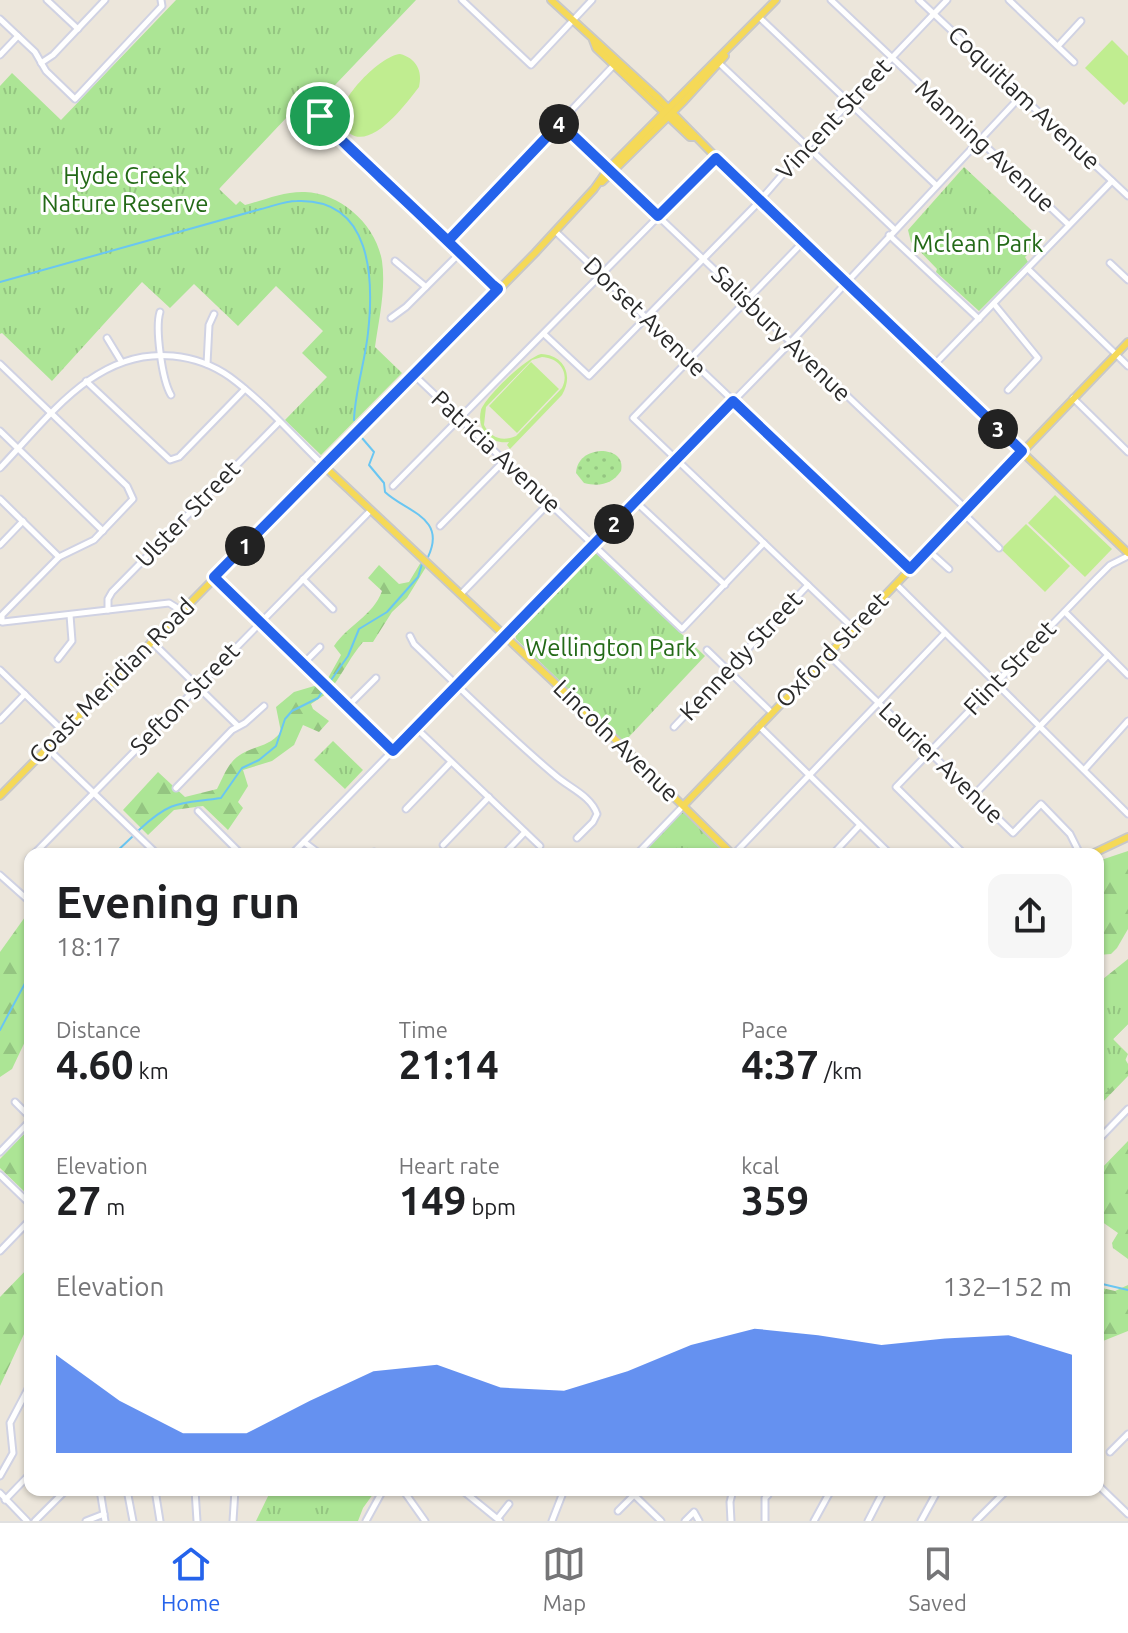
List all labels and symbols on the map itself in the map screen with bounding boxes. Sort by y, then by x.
street label: Coquitlam Avenue [943,20,1106,175]
street label: Vincent Street [771,52,897,185]
street label: Manning Avenue [910,74,1060,217]
pin [286,82,354,150]
pin: 4 [539,104,579,144]
park label: Hyde Creek Nature Reserve [42,162,208,217]
park label: Mclean Park [913,230,1043,257]
street label: Dorset Avenue [579,252,712,382]
street label: Salisbury Avenue [706,260,856,407]
street label: Patricia Avenue [426,385,566,518]
pin: 3 [978,409,1018,449]
street label: Ulster Street [130,454,245,572]
pin: 2 [594,504,634,544]
pin: 1 [225,526,265,566]
street label: Kennedy Street [674,585,808,726]
street label: Oxford Street [770,586,894,713]
street label: Coast Meridian Road [24,593,200,769]
street label: Flint Street [958,615,1062,720]
park label: Wellington Park [525,634,697,661]
street label: Sefton Street [125,637,245,760]
street label: Lincoln Avenue [548,674,684,807]
street label: Laurier Avenue [874,697,1009,829]

